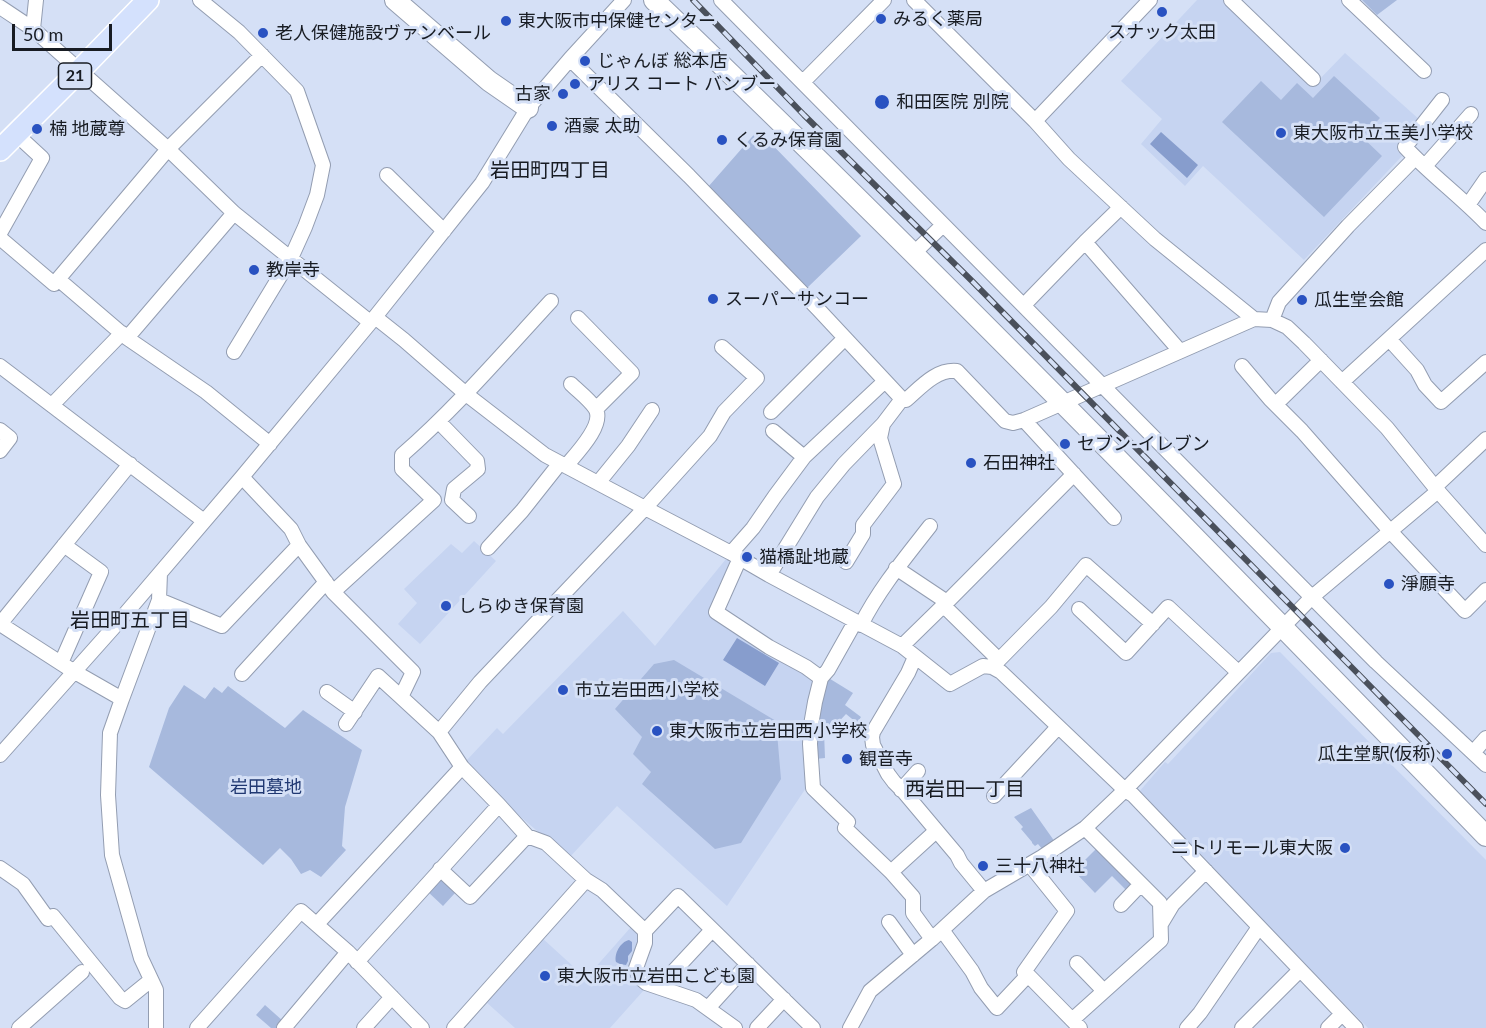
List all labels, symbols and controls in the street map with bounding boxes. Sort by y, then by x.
marker: スナック太田 [1155,5,1169,19]
place label: みるく薬局 [893,8,983,30]
place label: 東大阪市中保健センター [518,10,716,32]
scale bar [15,12,116,50]
marker: みるく薬局 [874,12,888,26]
marker: 東大阪市中保健センター [499,14,513,28]
place label: スナック太田 [1108,21,1216,43]
place label: 老人保健施設ヴァンベール [275,22,491,44]
text: 50 m [23,23,63,45]
marker: 老人保健施設ヴァンベール [256,26,270,40]
place label: じゃんぼ 総本店 [597,50,728,72]
marker: じゃんぼ 総本店 [578,54,592,68]
road number: 21 [58,63,92,89]
place label: アリス コート バンブー [587,73,776,95]
marker: アリス コート バンブー [568,77,582,91]
place label: 古家 [515,83,551,105]
marker: 古家 [556,87,570,101]
place label: 和田医院 別院 [896,91,1009,113]
marker: 和田医院 別院 [873,93,891,111]
place label: 酒豪 太助 [564,115,641,137]
place label: 楠 地蔵尊 [49,118,126,140]
marker: 酒豪 太助 [545,119,559,133]
marker: 楠 地蔵尊 [30,122,44,136]
place label: 東大阪市立玉美小学校 [1293,122,1473,144]
marker: 東大阪市立玉美小学校 [1274,126,1288,140]
place label: くるみ保育園 [734,129,842,151]
marker: くるみ保育園 [715,133,729,147]
district label: 岩田町四丁目 [490,159,610,183]
place label: 教岸寺 [266,259,320,281]
marker: 教岸寺 [247,263,261,277]
place label: スーパーサンコー [725,288,869,310]
place label: 瓜生堂会館 [1314,289,1404,311]
marker: スーパーサンコー [706,292,720,306]
marker: 瓜生堂会館 [1295,293,1309,307]
place label: セブン-イレブン [1077,433,1210,455]
marker: セブン-イレブン [1058,437,1072,451]
place label: 石田神社 [983,452,1055,474]
marker: 石田神社 [964,456,978,470]
place label: 猫橋趾地蔵 [759,546,849,568]
marker: 猫橋趾地蔵 [740,550,754,564]
place label: 淨願寺 [1401,573,1455,595]
marker: 淨願寺 [1382,577,1396,591]
place label: しらゆき保育園 [458,595,584,617]
marker: しらゆき保育園 [439,599,453,613]
district label: 岩田町五丁目 [70,609,190,633]
place label: 市立岩田西小学校 [575,679,719,701]
marker: 市立岩田西小学校 [556,683,570,697]
place label: 東大阪市立岩田西小学校 [669,720,867,742]
marker: 東大阪市立岩田西小学校 [650,724,664,738]
place label: 瓜生堂駅(仮称) [1317,743,1435,765]
marker: 瓜生堂駅(仮称) [1440,747,1454,761]
place label: 観音寺 [859,748,913,770]
marker: 観音寺 [840,752,854,766]
park label: 岩田墓地 [230,776,302,798]
district label: 西岩田一丁目 [905,778,1025,802]
place label: ニトリモール東大阪 [1171,837,1333,859]
marker: ニトリモール東大阪 [1338,841,1352,855]
place label: 三十八神社 [995,855,1085,877]
marker: 三十八神社 [976,859,990,873]
place label: 東大阪市立岩田こども園 [557,965,755,987]
marker: 東大阪市立岩田こども園 [538,969,552,983]

